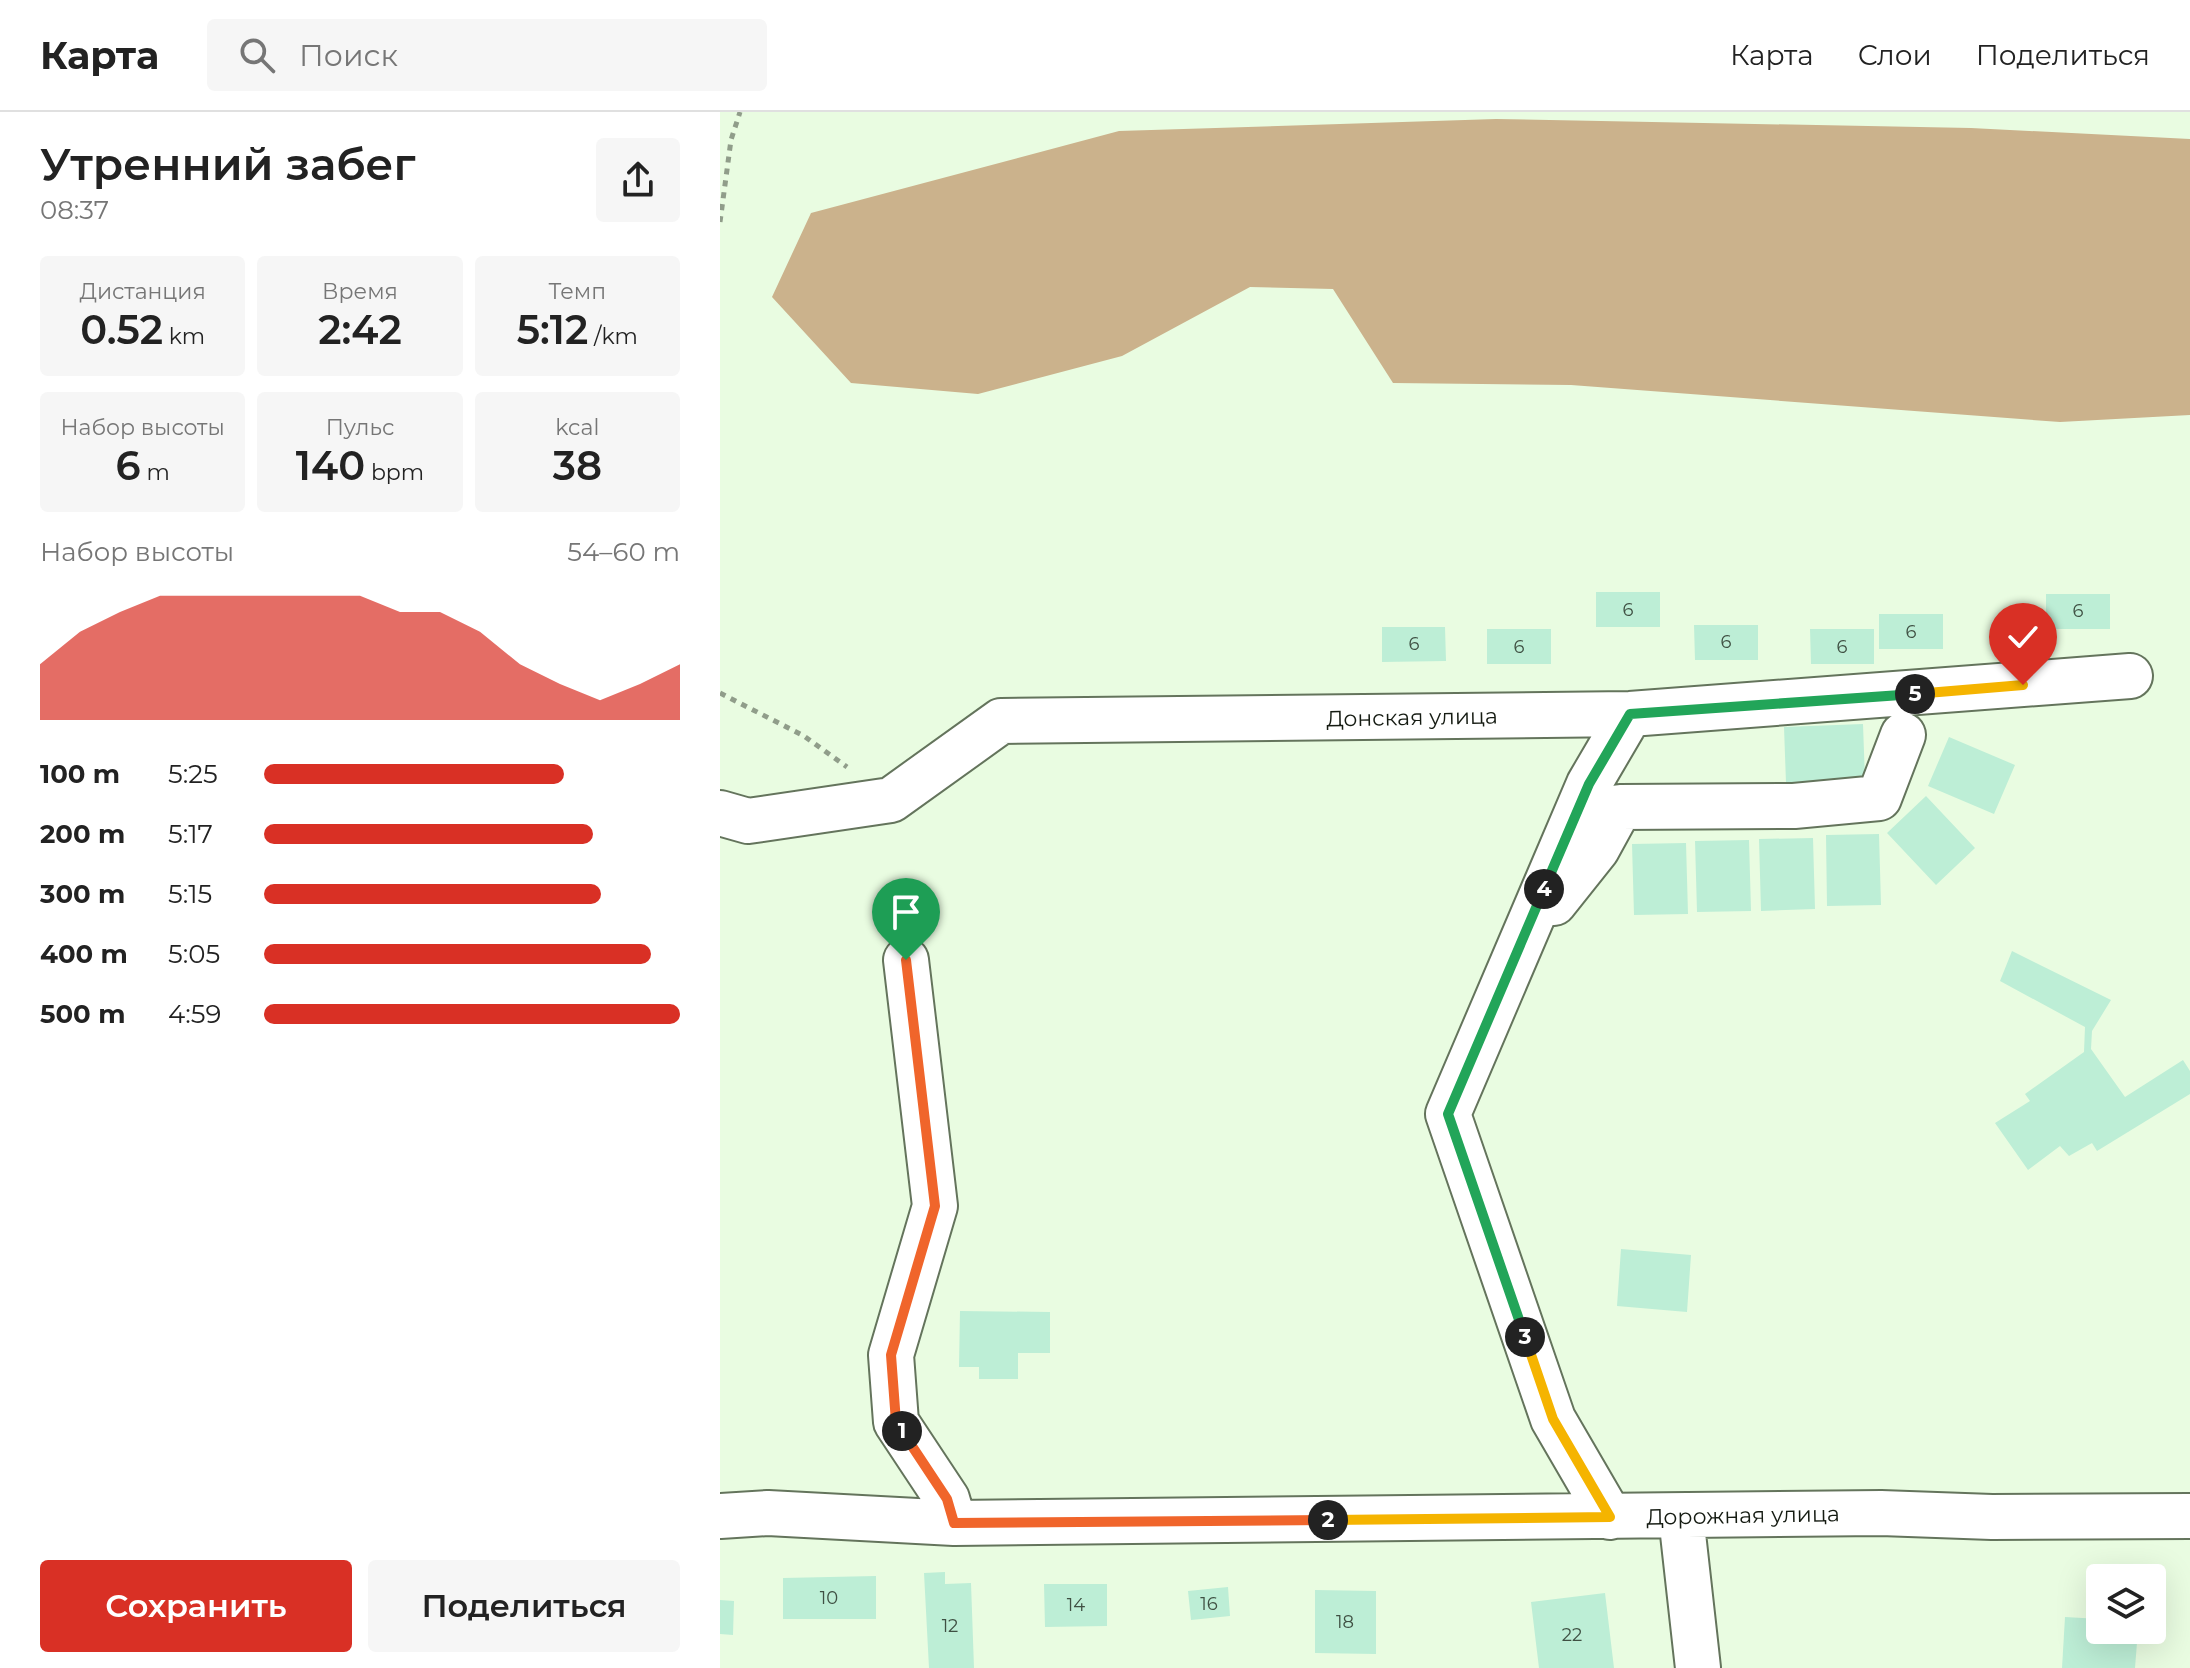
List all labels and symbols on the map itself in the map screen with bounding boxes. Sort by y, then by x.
house number: 6 [1623,599,1634,621]
house number: 6 [2073,600,2084,622]
pin [1989,603,2057,685]
house number: 6 [1906,621,1917,643]
house number: 6 [1721,631,1732,653]
house number: 6 [1409,633,1420,655]
house number: 6 [1514,636,1525,658]
house number: 6 [1837,636,1848,658]
pin: 5 [1895,674,1935,714]
street label: Донская улица [1326,703,1498,732]
pin: 4 [1524,869,1564,909]
pin [872,878,940,960]
pin: 3 [1505,1317,1545,1357]
pin: 1 [882,1411,922,1451]
pin: 2 [1308,1500,1348,1540]
street label: Дорожная улица [1646,1500,1840,1531]
house number: 10 [820,1587,838,1609]
house number: 16 [1200,1593,1218,1615]
house number: 14 [1067,1594,1085,1616]
house number: 18 [1336,1611,1354,1633]
house number: 12 [942,1615,958,1637]
house number: 22 [1562,1624,1582,1646]

